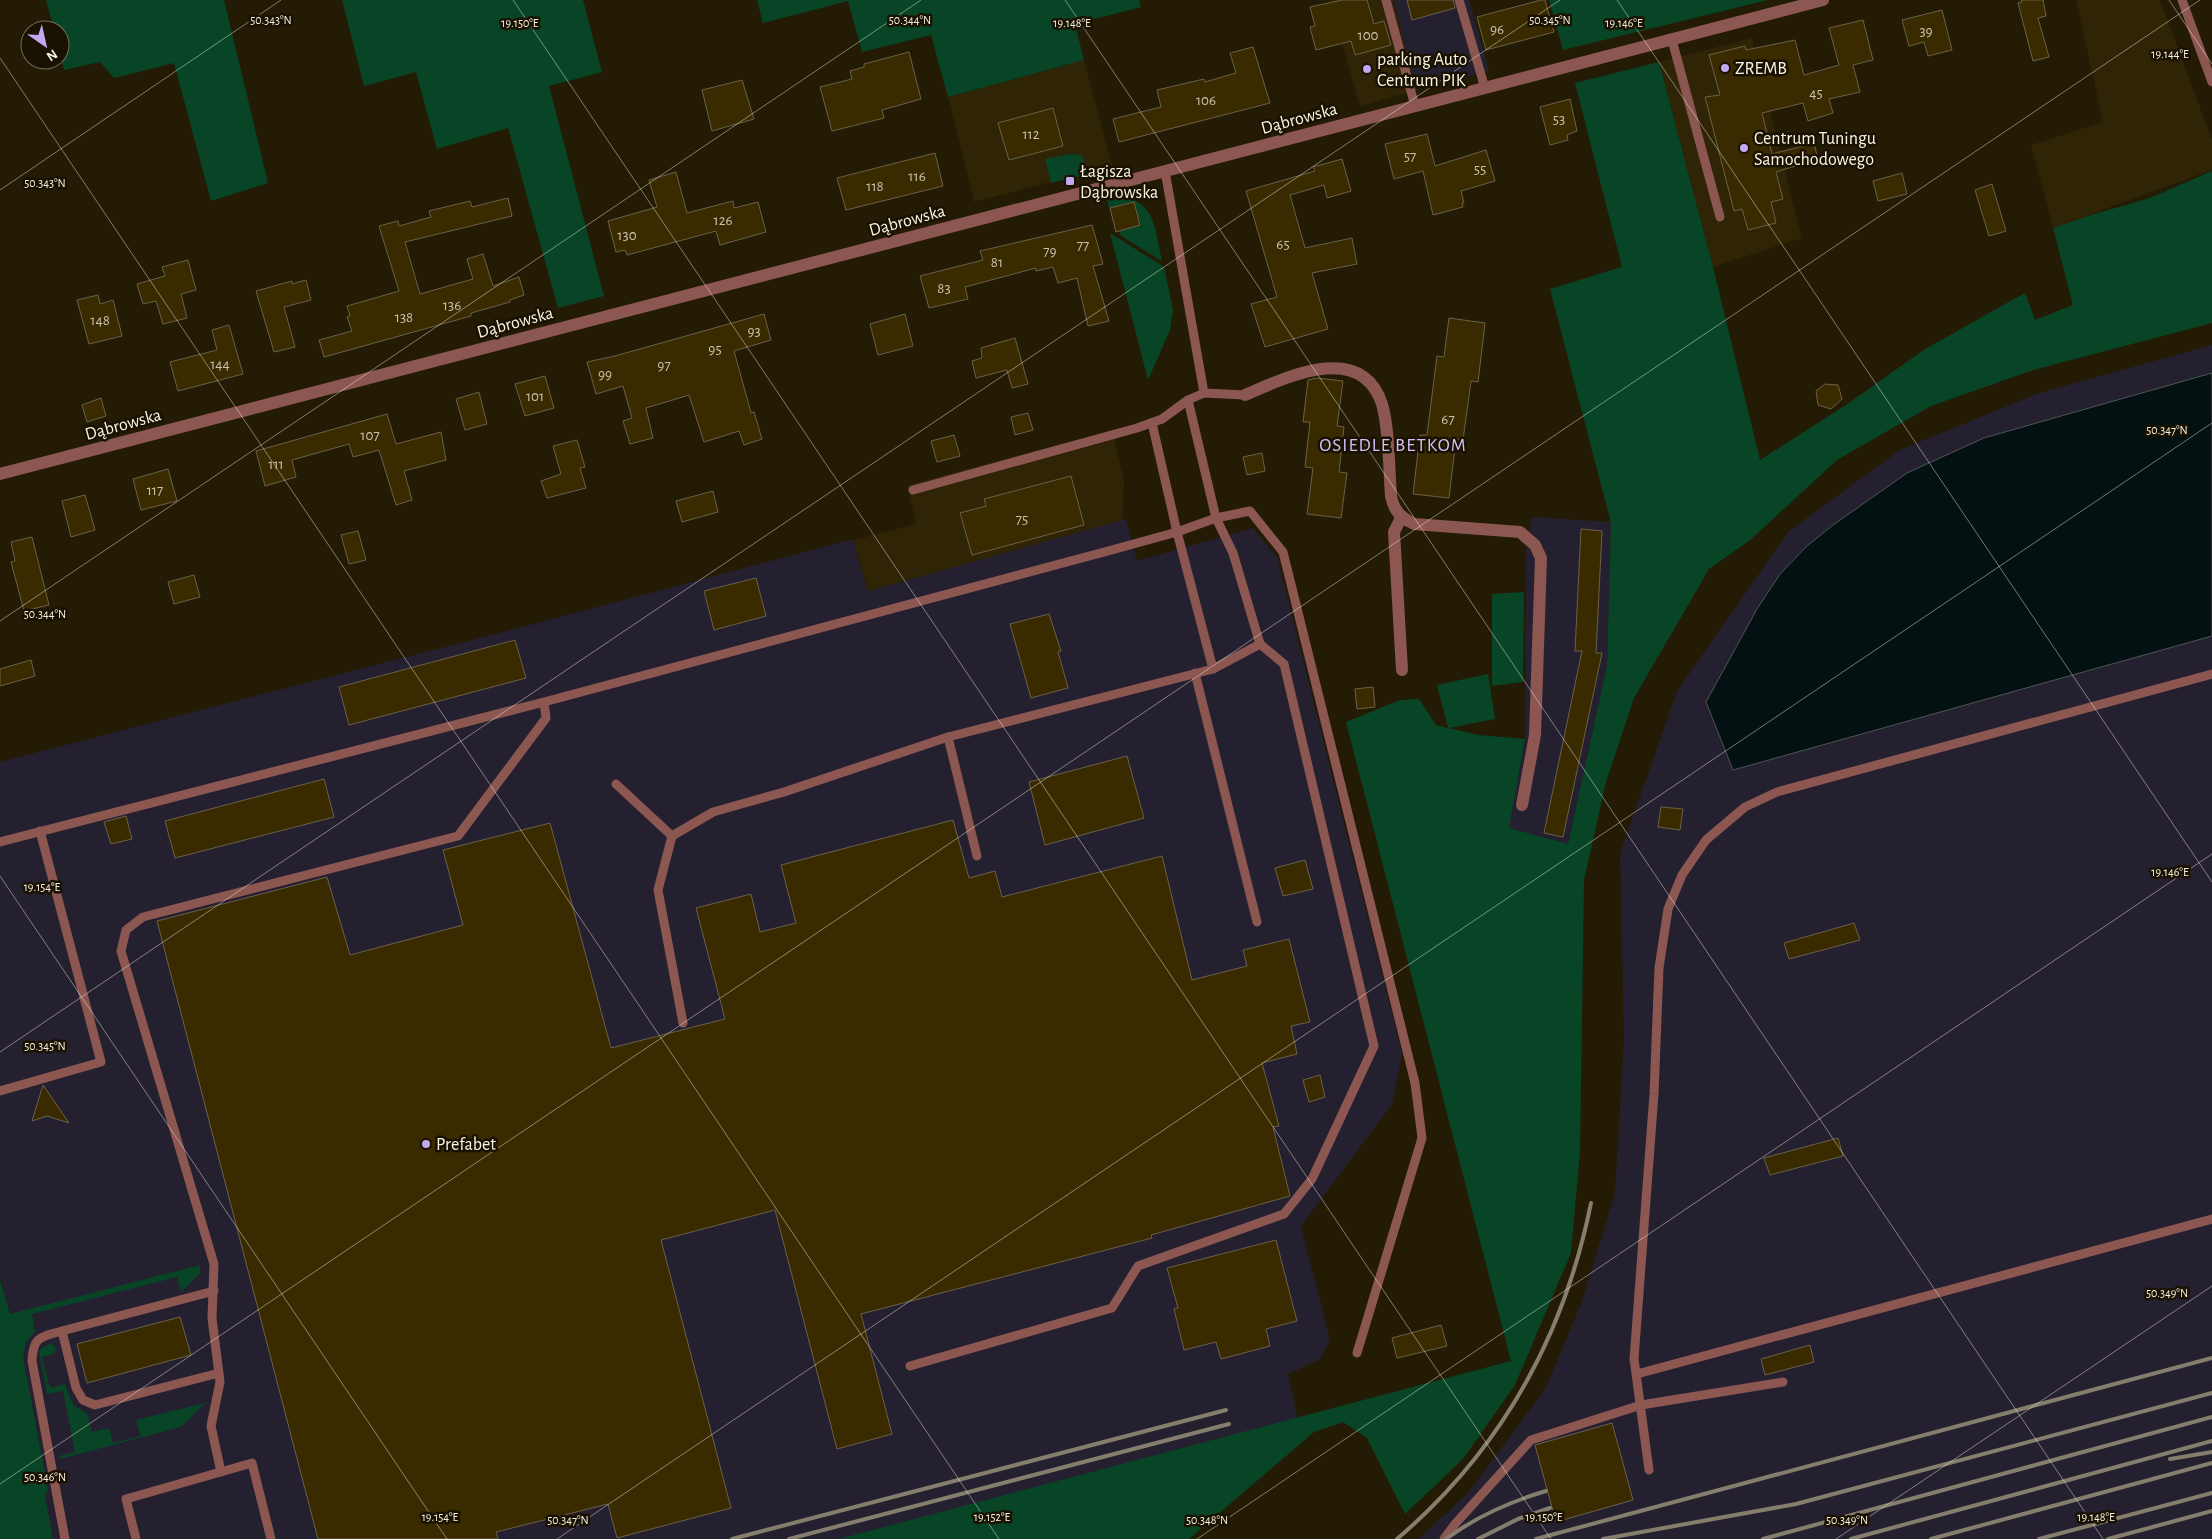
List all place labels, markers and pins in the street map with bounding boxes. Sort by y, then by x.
place label: parking Auto Centrum PIK [1377,51,1467,90]
place label: ZREMB [1735,60,1787,78]
marker: ZREMB [1719,62,1731,74]
marker: parking Auto Centrum PIK [1361,63,1373,75]
place label: Centrum Tuningu Samochodowego [1754,130,1876,169]
marker: Centrum Tuningu Samochodowego [1738,142,1750,154]
place label: Łagisza Dąbrowska [1080,163,1158,202]
marker: Łagisza Dąbrowska [1064,175,1076,187]
place label: Prefabet [436,1136,496,1154]
marker: Prefabet [420,1138,432,1150]

